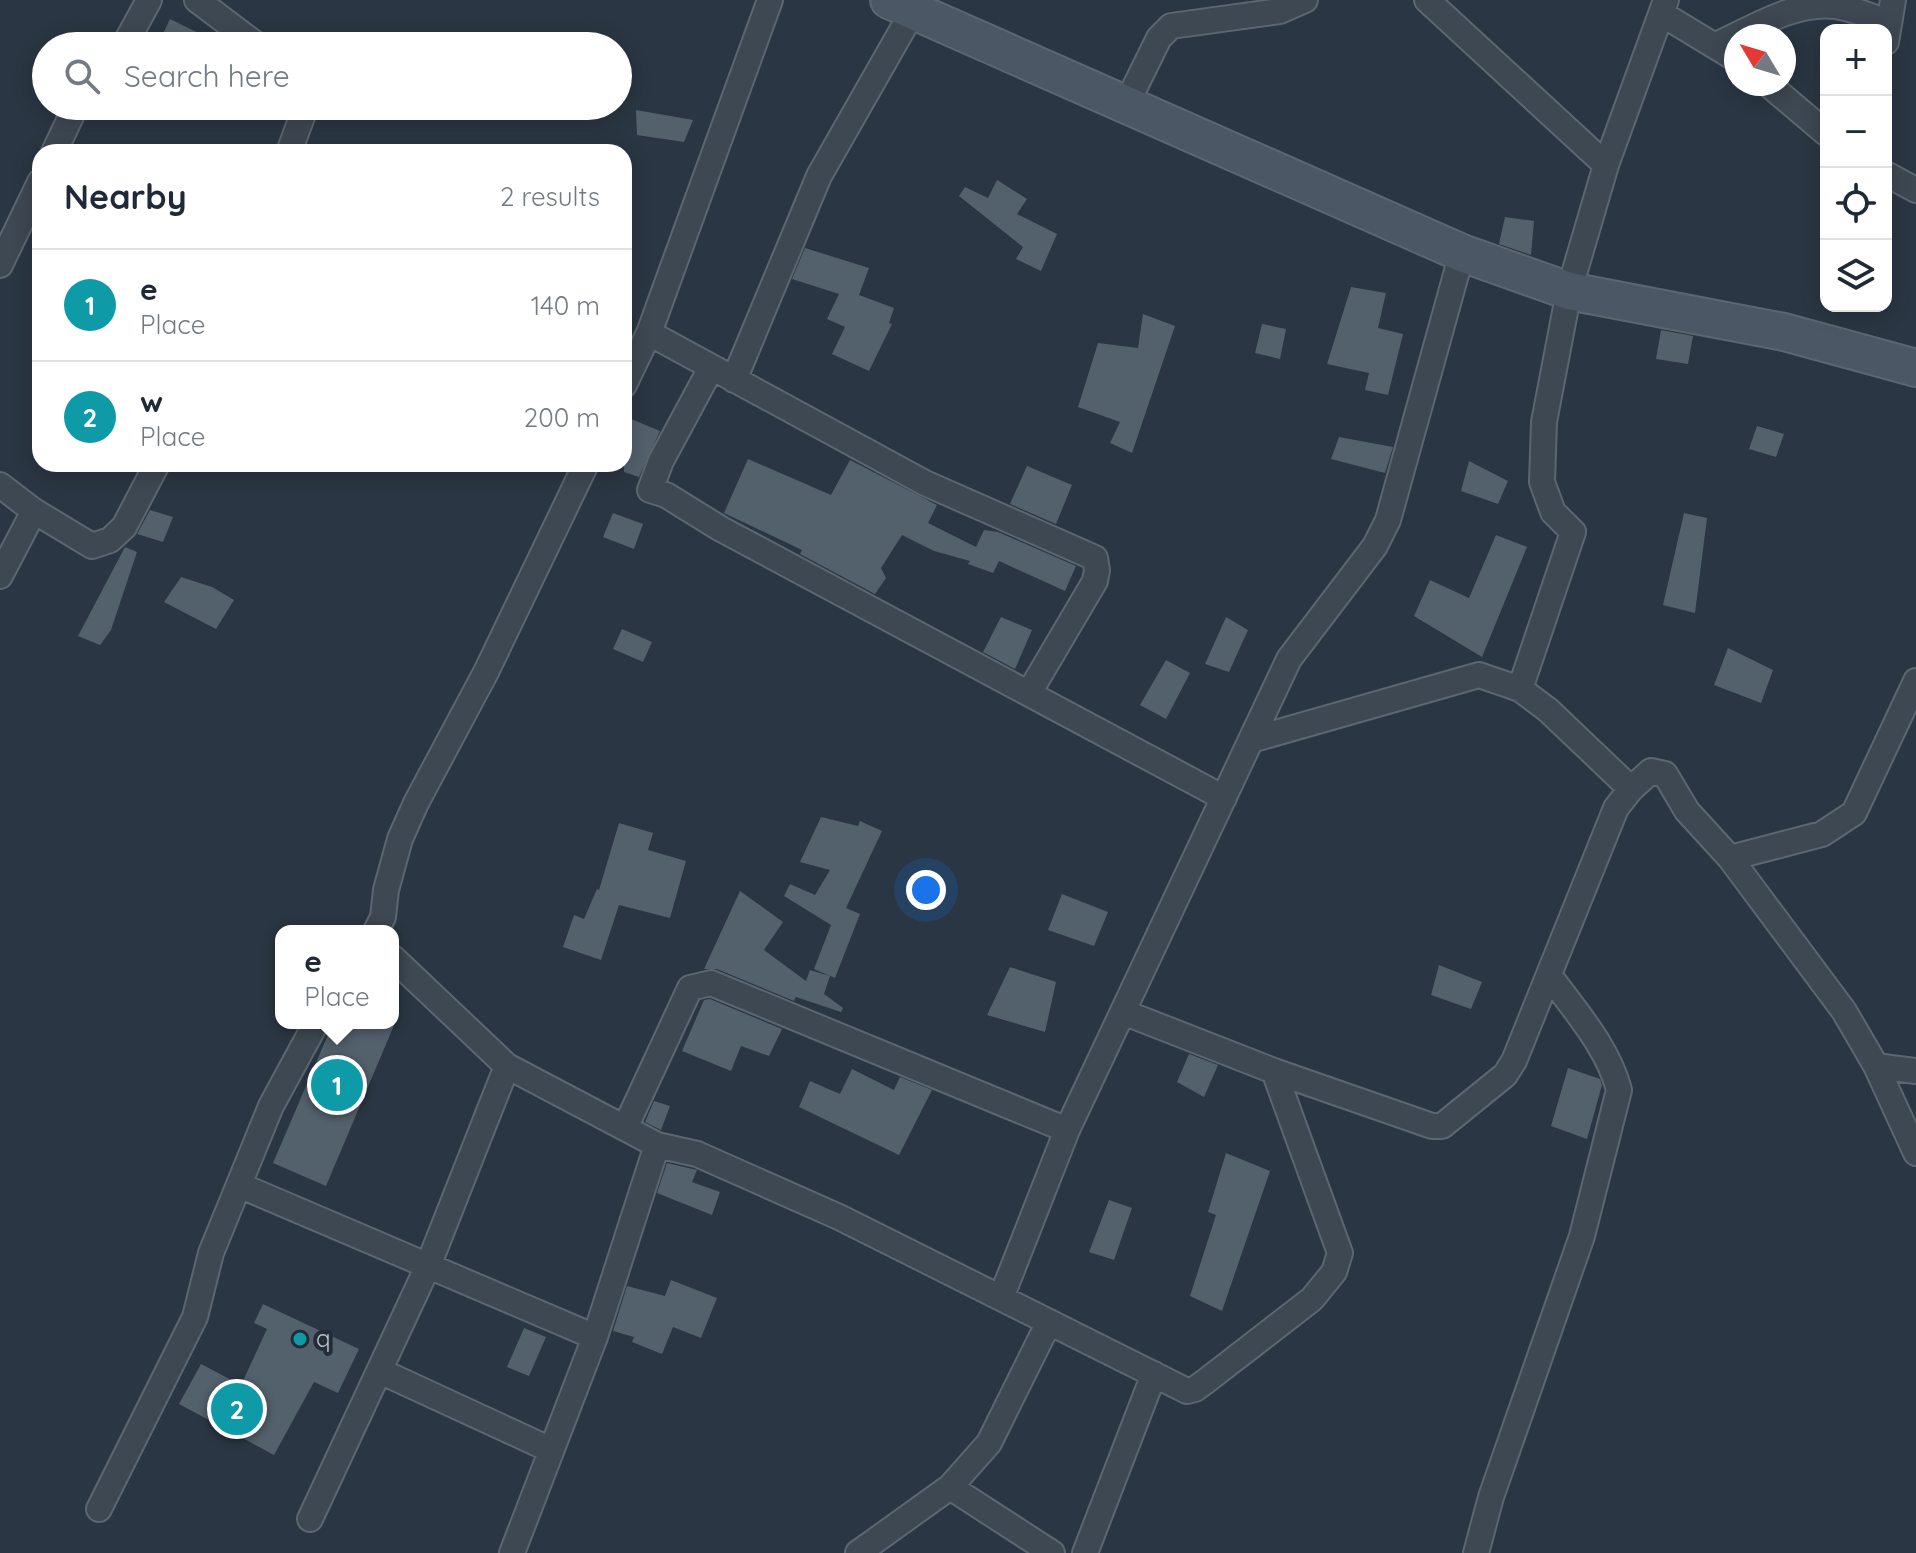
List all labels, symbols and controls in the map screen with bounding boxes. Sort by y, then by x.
north arrow [1724,24,1796,96]
map controls [1820,24,1892,312]
button: + [1820,24,1892,96]
search box [32,32,632,120]
icon: search [60,54,104,98]
text: Search here [124,57,290,95]
button: − [1820,96,1892,168]
button: locate [1820,168,1892,240]
text: Nearby [64,175,187,218]
text: 2 results [500,180,600,213]
button: layers [1820,240,1892,312]
text: e [140,270,158,308]
text: 1 [85,289,95,322]
text: 140 m [531,289,600,322]
text: Place [140,308,205,341]
text: w [140,382,163,420]
text: 2 [83,401,97,434]
text: 200 m [524,401,600,434]
text: Place [140,420,205,453]
your location [906,870,946,910]
popup [275,925,399,1029]
text: e [304,942,322,980]
text: Place [304,980,370,1013]
pin: 1 [311,1055,363,1115]
place label: q [316,1323,331,1353]
marker: q [291,1330,309,1348]
pin: 2 [211,1379,263,1439]

